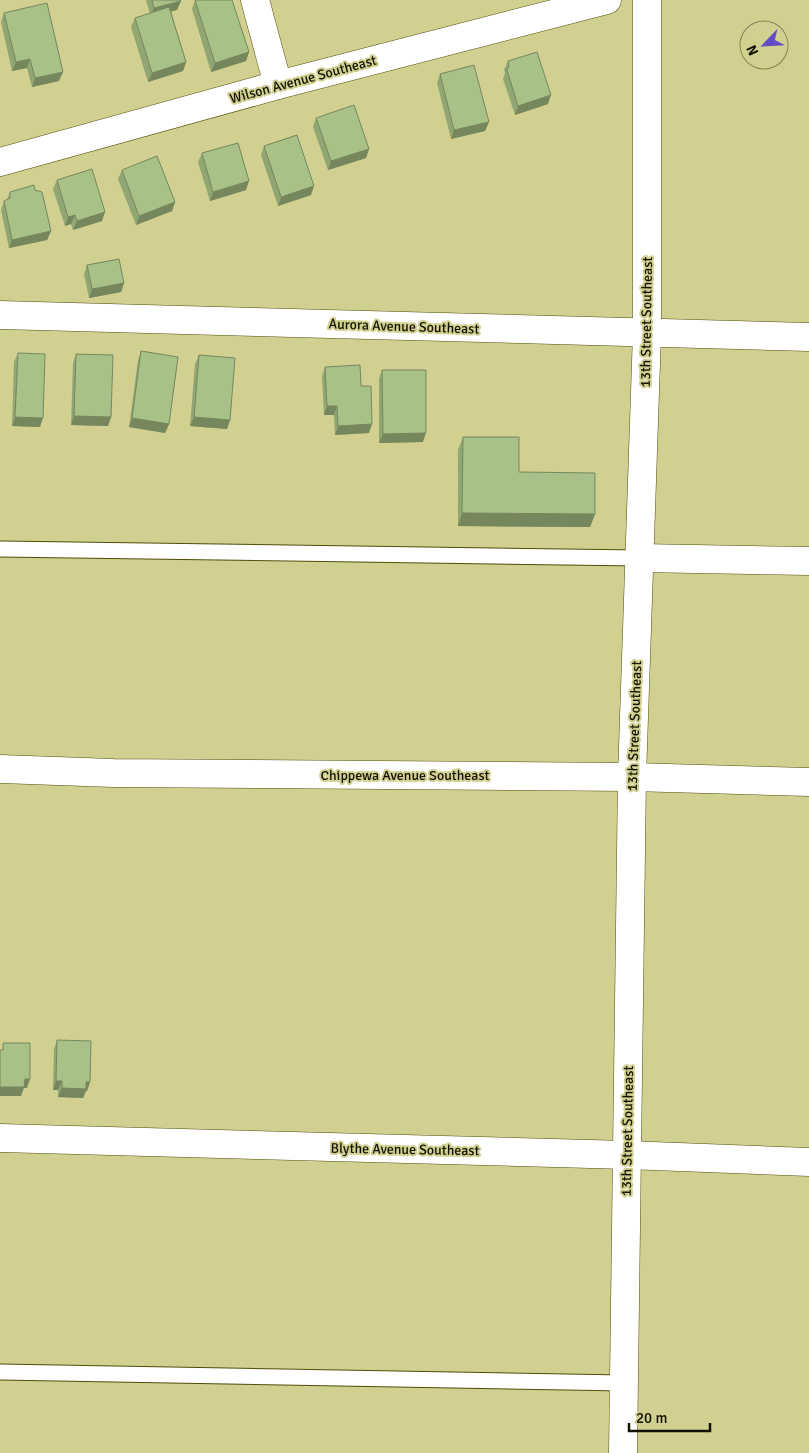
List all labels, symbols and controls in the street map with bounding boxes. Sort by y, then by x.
north arrow [739,20,789,70]
text: N [743,42,762,58]
street label: Wilson Avenue Southeast [228,52,378,107]
street label: 13th Street Southeast [637,256,656,387]
street label: Aurora Avenue Southeast [328,315,480,338]
street label: 13th Street Southeast [624,660,645,792]
street label: Chippewa Avenue Southeast [321,767,490,784]
street label: 13th Street Southeast [618,1065,637,1196]
street label: Blythe Avenue Southeast [330,1140,480,1159]
scale bar [629,1400,710,1432]
text: 20 m [636,1409,667,1427]

